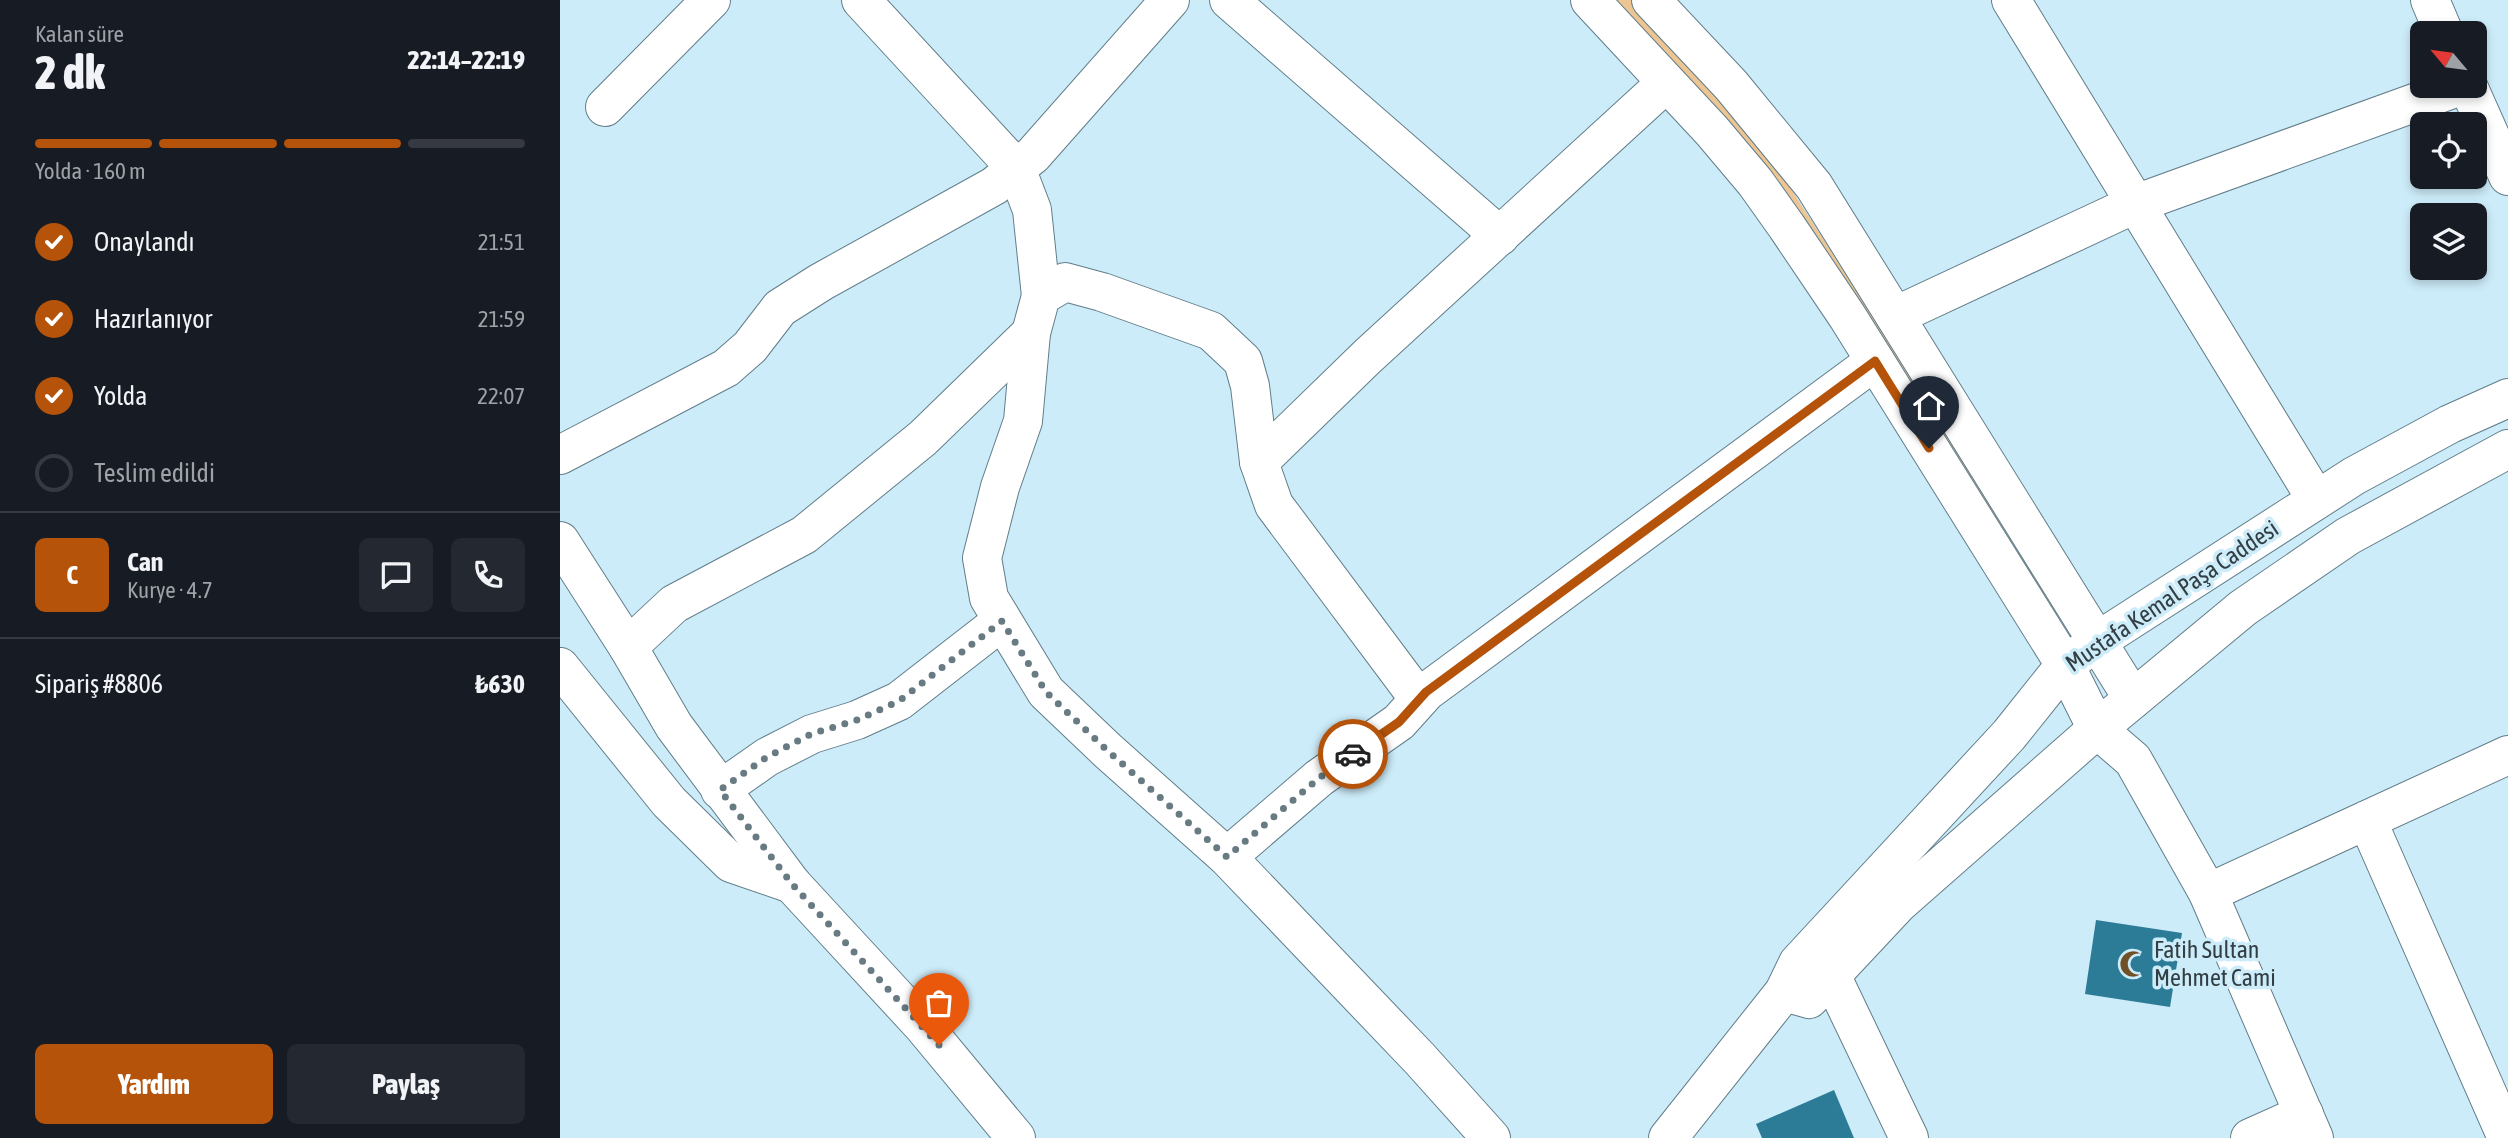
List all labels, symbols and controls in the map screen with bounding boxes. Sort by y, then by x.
text: Kalan süre [35,21,124,47]
north arrow [2410,21,2487,98]
map controls [2410,21,2487,280]
text: 22:14–22:19 [408,45,525,75]
text: 2 dk [35,46,105,99]
button: locate [2410,112,2487,189]
text: Yolda · 160 m [35,158,146,184]
button: layers [2410,203,2487,280]
icon: check [35,223,73,261]
text: Onaylandı [94,227,195,257]
text: 21:51 [478,229,525,255]
icon: check [35,300,73,338]
text: Hazırlanıyor [94,304,212,334]
text: 21:59 [478,306,525,332]
pin [1899,376,1959,448]
icon: check [35,377,73,415]
text: Yolda [94,381,147,411]
text: 22:07 [477,383,525,409]
icon: home [1910,387,1948,425]
text: Teslim edildi [94,458,215,488]
street label: Mustafa Kemal Paşa Caddesi [2060,514,2283,677]
button: chat [359,538,433,612]
button: phone [451,538,525,612]
text: Can [127,547,163,577]
text: C [66,560,78,590]
text: Kurye · 4.7 [127,577,213,603]
text: Sipariş #8806 [35,669,163,699]
text: ₺630 [475,669,525,699]
courier [1318,719,1388,789]
icon: car [1334,735,1372,773]
place label: Fatih Sultan Mehmet Cami [2154,936,2276,991]
mosque icon: Fatih Sultan Mehmet Cami [2118,949,2148,979]
pin [909,973,969,1045]
icon: bag [920,984,958,1022]
button: Yardım [35,1044,273,1124]
button: Paylaş [287,1044,525,1124]

